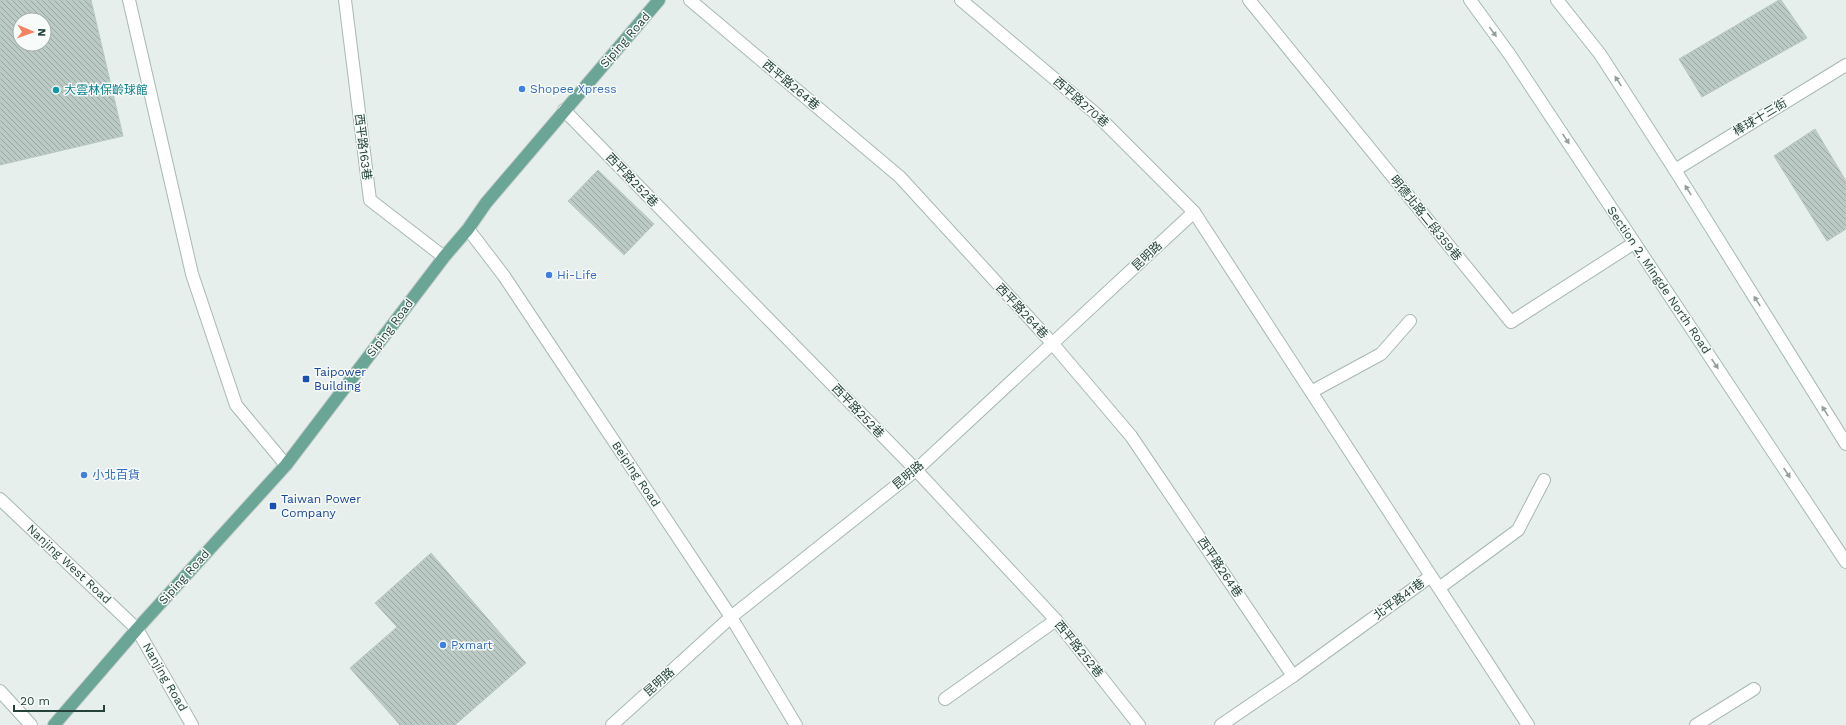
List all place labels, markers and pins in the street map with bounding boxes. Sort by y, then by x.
place label: Shopee Xpress [530,82,617,96]
place label: 大雲林保齡球館 [64,83,148,97]
marker: Shopee Xpress [517,84,527,94]
marker: 大雲林保齡球館 [51,85,61,95]
place label: Hi-Life [557,268,597,282]
marker: Hi-Life [544,270,554,280]
place label: Taipower Building [314,365,366,393]
marker: Taipower Building [301,374,311,384]
place label: 小北百貨 [92,468,140,482]
marker: 小北百貨 [79,470,89,480]
place label: Taiwan Power Company [281,492,361,520]
marker: Taiwan Power Company [268,501,278,511]
place label: Pxmart [451,638,493,652]
marker: Pxmart [438,640,448,650]

